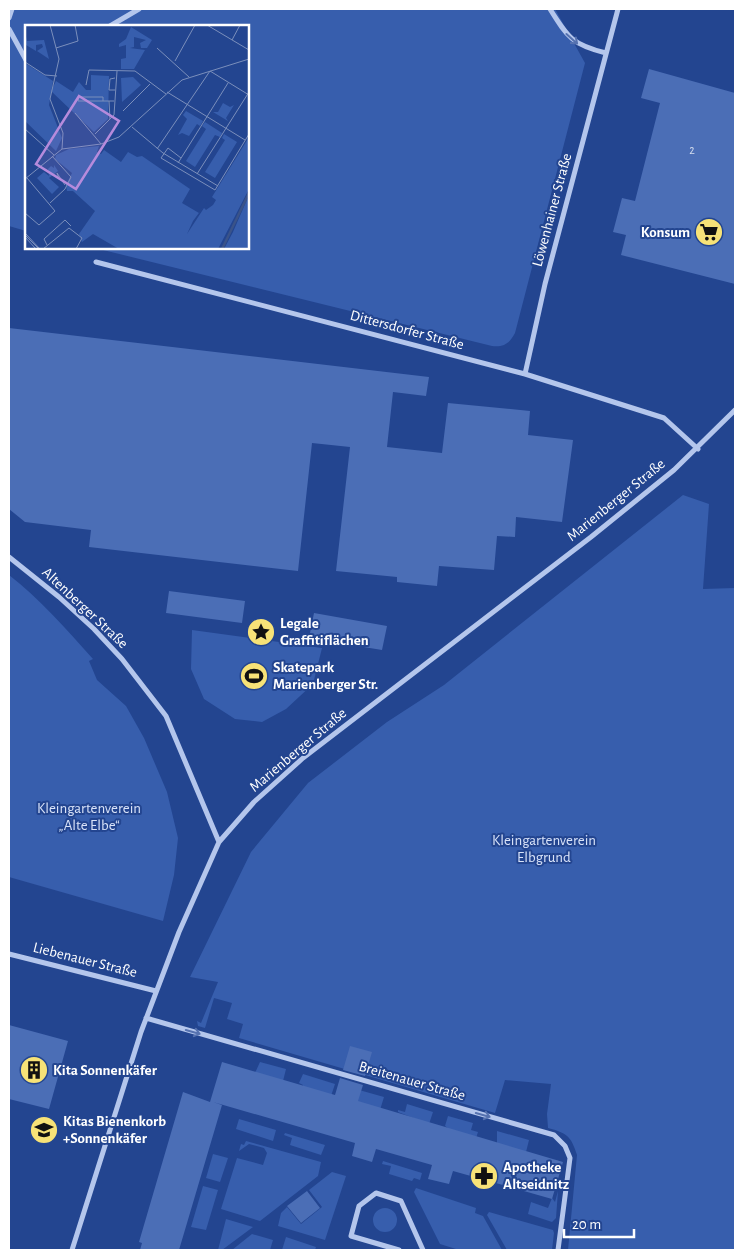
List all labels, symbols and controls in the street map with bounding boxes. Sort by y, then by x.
inset map [25,25,249,249]
one-way arrow [566,33,579,44]
house number: 2 [689,144,695,156]
street label: Löwenhainer Straße [530,152,574,268]
supermarket icon: Konsum [694,217,724,247]
place label: Konsum [641,225,690,240]
street label: Dittersdorfer Straße [349,308,466,352]
street label: Marienberger Straße [564,456,668,544]
street label: Altenberger Straße [39,565,131,652]
place label: Legale Graffitiflächen [280,616,369,648]
place icon: Legale Graffitiflächen [246,617,276,647]
place label: Skatepark Marienberger Str. [273,660,378,692]
sports icon: Skatepark Marienberger Str. [239,661,269,691]
street label: Marienberger Straße [247,705,349,795]
park label: Kleingartenverein „Alte Elbe“ [37,801,141,833]
park label: Kleingartenverein Elbgrund [492,833,596,865]
street label: Liebenauer Straße [31,940,139,980]
one-way arrow [184,1027,200,1037]
building icon: Kita Sonnenkäfer [19,1055,49,1085]
street label: Breitenauer Straße [357,1059,467,1103]
place label: Kita Sonnenkäfer [53,1063,158,1078]
one-way arrow [475,1110,491,1120]
place label: Kitas Bienenkorb +Sonnenkäfer [63,1114,166,1146]
school or university icon: Kitas Bienenkorb +Sonnenkäfer [29,1115,59,1145]
place label: Apotheke Altseidnitz [503,1160,569,1192]
pharmacy icon: Apotheke Altseidnitz [469,1161,499,1191]
scale bar [564,1206,634,1238]
text: 20 m [572,1217,601,1232]

